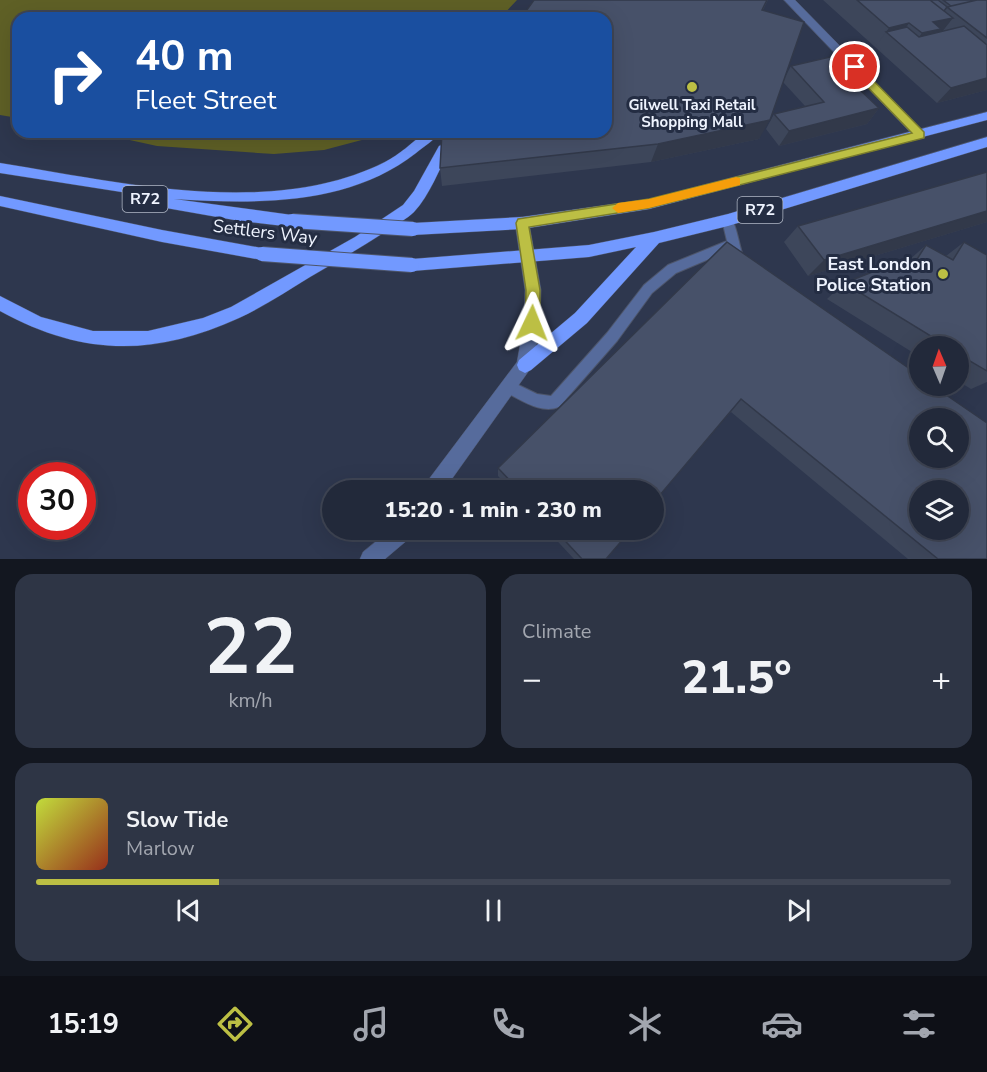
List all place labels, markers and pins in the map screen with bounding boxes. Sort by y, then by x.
pin [829,41,880,92]
marker: Gilwell Taxi Retail Shopping Mall [685,80,699,94]
place label: Gilwell Taxi Retail Shopping Mall [628,95,756,132]
place label: East London Police Station [816,252,931,297]
marker: East London Police Station [936,267,950,281]

